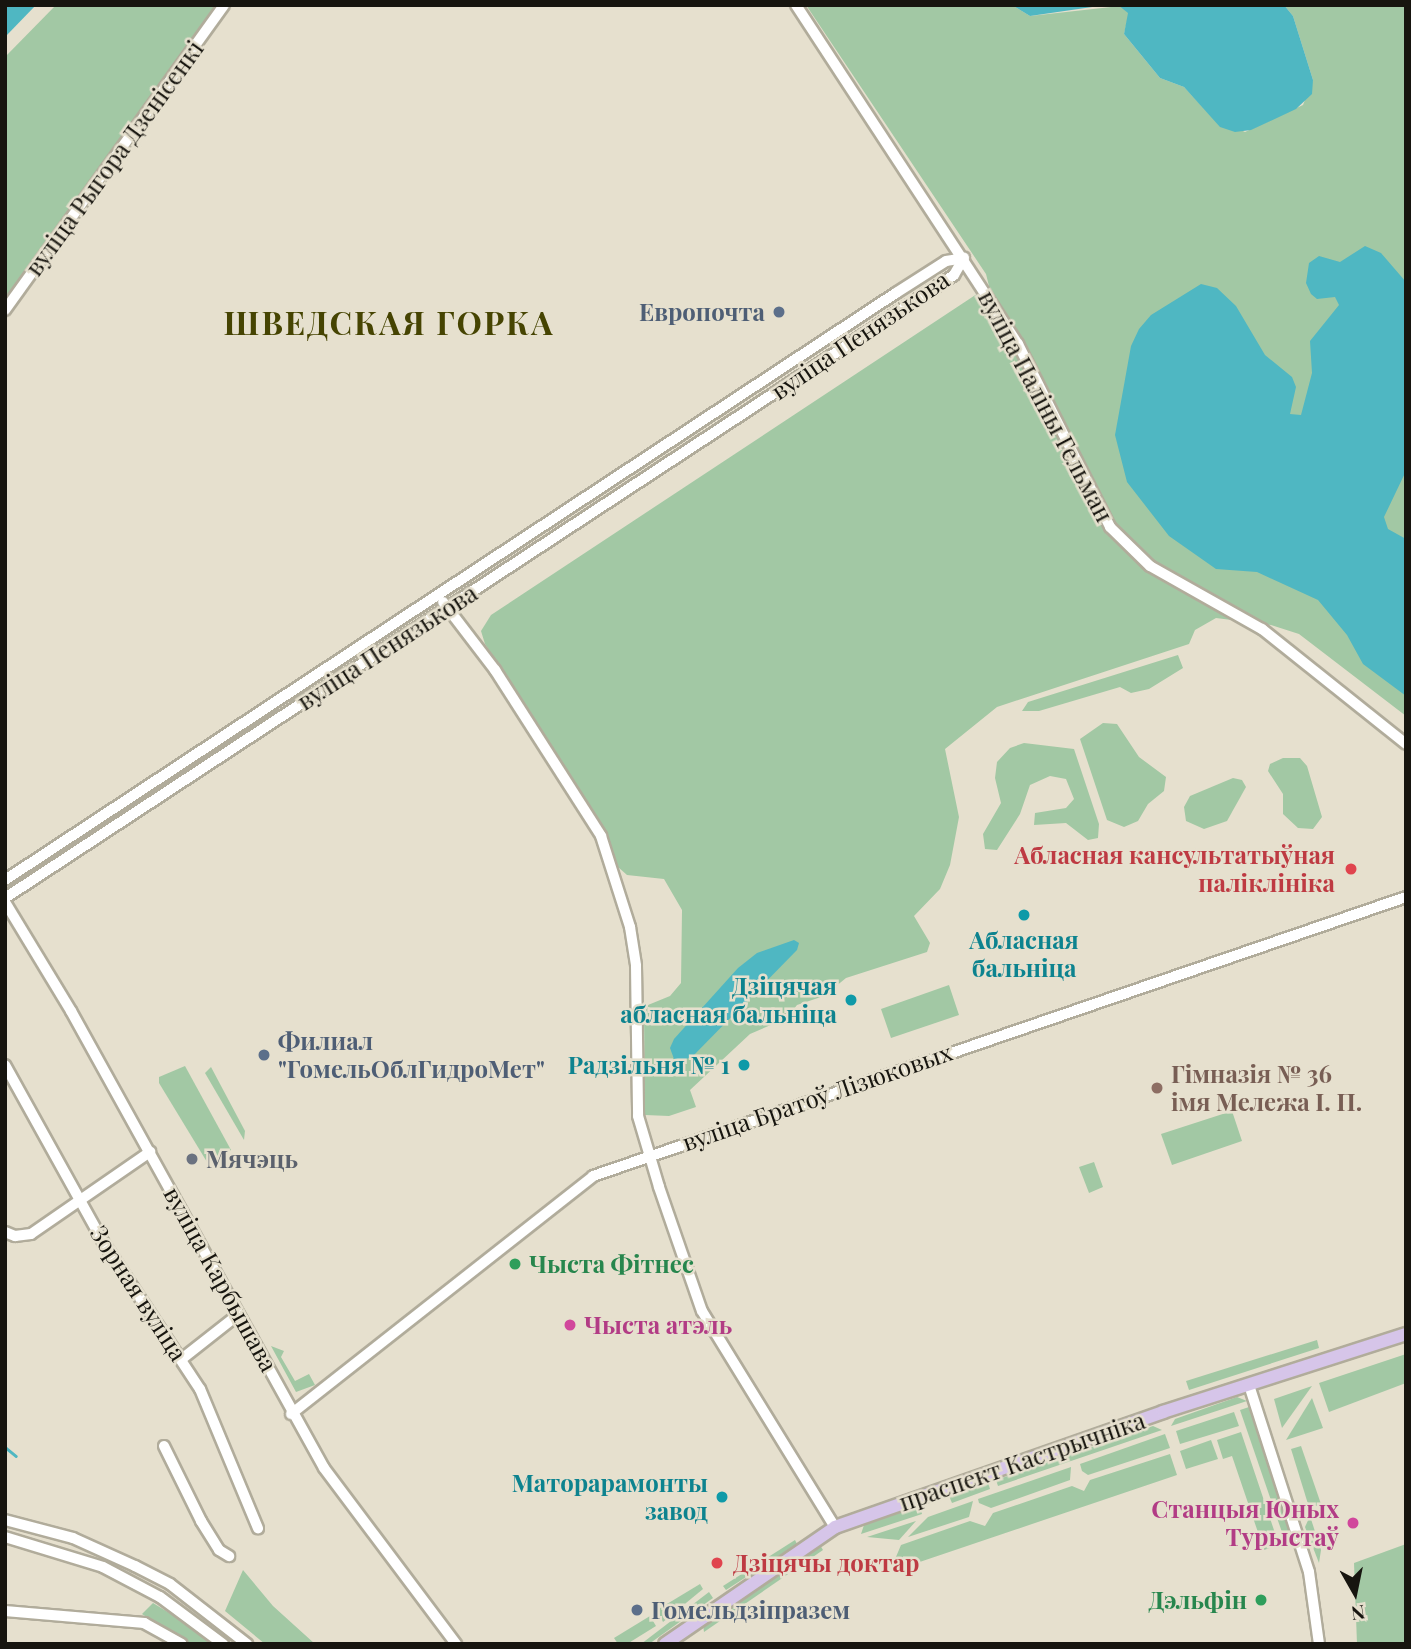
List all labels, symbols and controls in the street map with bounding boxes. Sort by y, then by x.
street label: вуліца Рыгора Дзенісенкі [19,35,209,281]
street label: вуліца Пенязькова [766,265,954,405]
street label: вуліца Паліны Гельман [973,285,1119,527]
place label: Европочта [639,298,765,326]
district label: ШВЕДСКАЯ ГОРКА [225,303,553,341]
marker: Европочта [771,304,787,320]
street label: вуліца Пенязькова [292,578,482,716]
place label: Абласная кансультатыўная паліклініка [1014,841,1335,897]
marker: Абласная кансультатыўная паліклініка [1341,859,1361,879]
marker: Абласная бальніца [1016,907,1032,923]
place label: Абласная бальніца [969,926,1079,982]
place label: Дзіцячая абласная бальніца [620,972,837,1028]
marker: Дзіцячая абласная бальніца [843,992,859,1008]
place label: Филиал "ГомельОблГидроМет" [278,1027,545,1083]
street label: вуліца Братоў Лізюковых [678,1037,956,1157]
marker: Филиал "ГомельОблГидроМет" [256,1047,272,1063]
place label: Радзільня № 1 [568,1051,730,1079]
marker: Радзільня № 1 [736,1057,752,1073]
place label: Гімназія № 36 імя Мележа І. П. [1171,1060,1362,1116]
marker: Гімназія № 36 імя Мележа І. П. [1149,1080,1165,1096]
place label: Мячэць [206,1145,298,1173]
marker: Мячэць [184,1151,200,1167]
street label: вуліца Карбышава [158,1182,284,1376]
street label: Зорная вуліца [85,1220,193,1366]
place label: Чыста Фітнес [529,1250,694,1278]
marker: Чыста Фітнес [507,1256,523,1272]
place label: Чыста атэль [584,1311,732,1339]
marker: Чыста атэль [562,1317,578,1333]
street label: праспект Кастрычніка [895,1405,1149,1517]
place label: Маторарамонты завод [512,1469,708,1525]
marker: Маторарамонты завод [714,1489,730,1505]
place label: Станцыя Юных Турыстаў [1151,1495,1339,1551]
marker: Станцыя Юных Турыстаў [1345,1515,1361,1531]
place label: Дзіцячы доктар [733,1549,919,1577]
marker: Дзіцячы доктар [707,1553,727,1573]
north arrow [1320,1558,1390,1628]
place label: Дэльфін [1148,1586,1247,1614]
marker: Дэльфін [1253,1592,1269,1608]
place label: Гомельдзіпразем [651,1596,850,1624]
text: N [1349,1600,1367,1628]
marker: Гомельдзіпразем [629,1602,645,1618]

